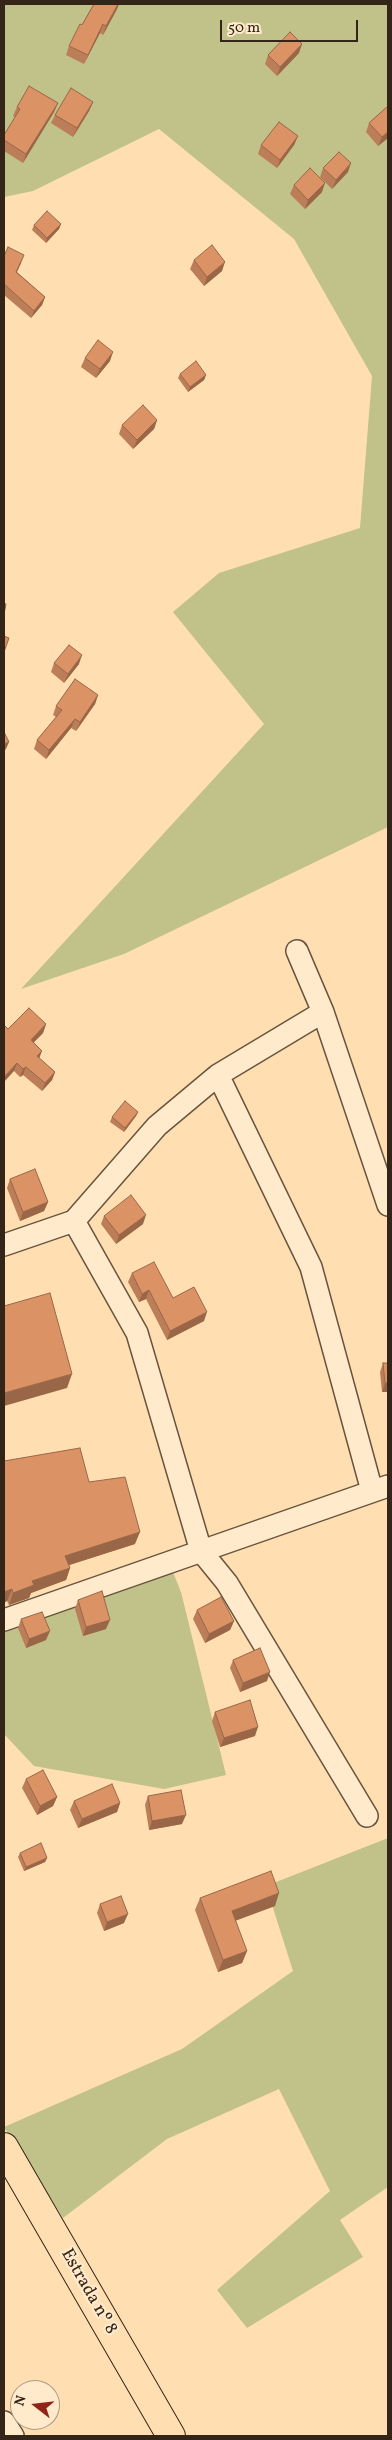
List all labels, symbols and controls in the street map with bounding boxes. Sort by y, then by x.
scale bar [222,10,360,42]
text: 50 m [228,18,260,39]
street label: Estrada nº 8 [55,2245,121,2339]
north arrow [10,2380,60,2430]
text: N [11,2394,32,2409]

